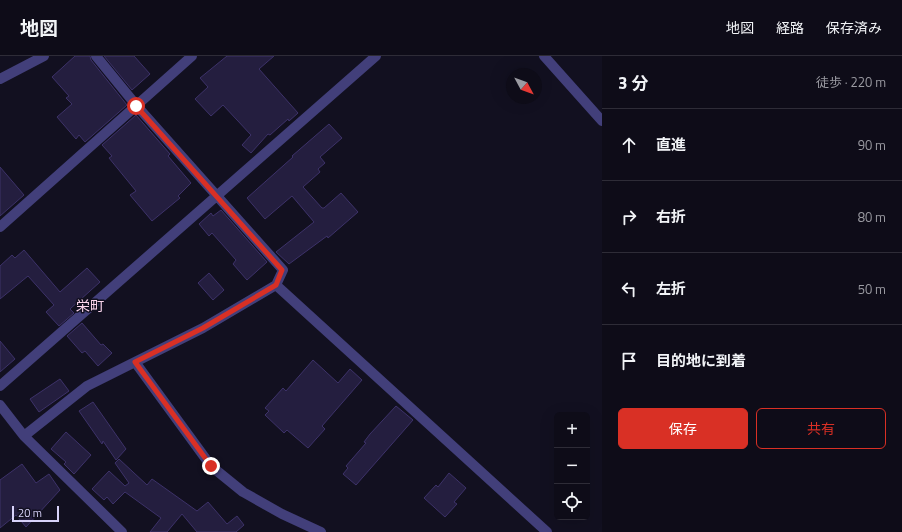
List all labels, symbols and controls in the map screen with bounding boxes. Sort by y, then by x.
text: 地図 [20,13,58,42]
text: 地図 [726,17,754,38]
text: 経路 [776,17,804,38]
text: 保存済み [826,17,882,38]
north arrow [506,68,542,104]
text: 3 分 [618,70,648,96]
text: 徒歩 · 220 m [816,72,886,92]
route start [127,97,145,115]
text: 直進 [656,133,686,156]
icon: ahead [618,134,640,156]
text: 90 m [858,135,886,155]
text: 右折 [656,205,686,228]
icon: right [618,206,640,228]
text: 80 m [858,207,886,227]
text: 左折 [656,277,686,300]
icon: left [618,278,640,300]
text: 50 m [858,279,886,299]
district label: 栄町 [76,295,104,316]
text: 目的地に到着 [656,349,746,372]
icon: arrive [618,350,640,372]
button: 保存 [618,408,748,449]
button: 共有 [756,408,886,449]
map controls [554,412,590,520]
button: + [554,412,590,448]
button: − [554,448,590,484]
route end [202,457,220,475]
button: locate [554,484,590,520]
scale bar [12,504,59,523]
text: 20 m [18,505,42,521]

